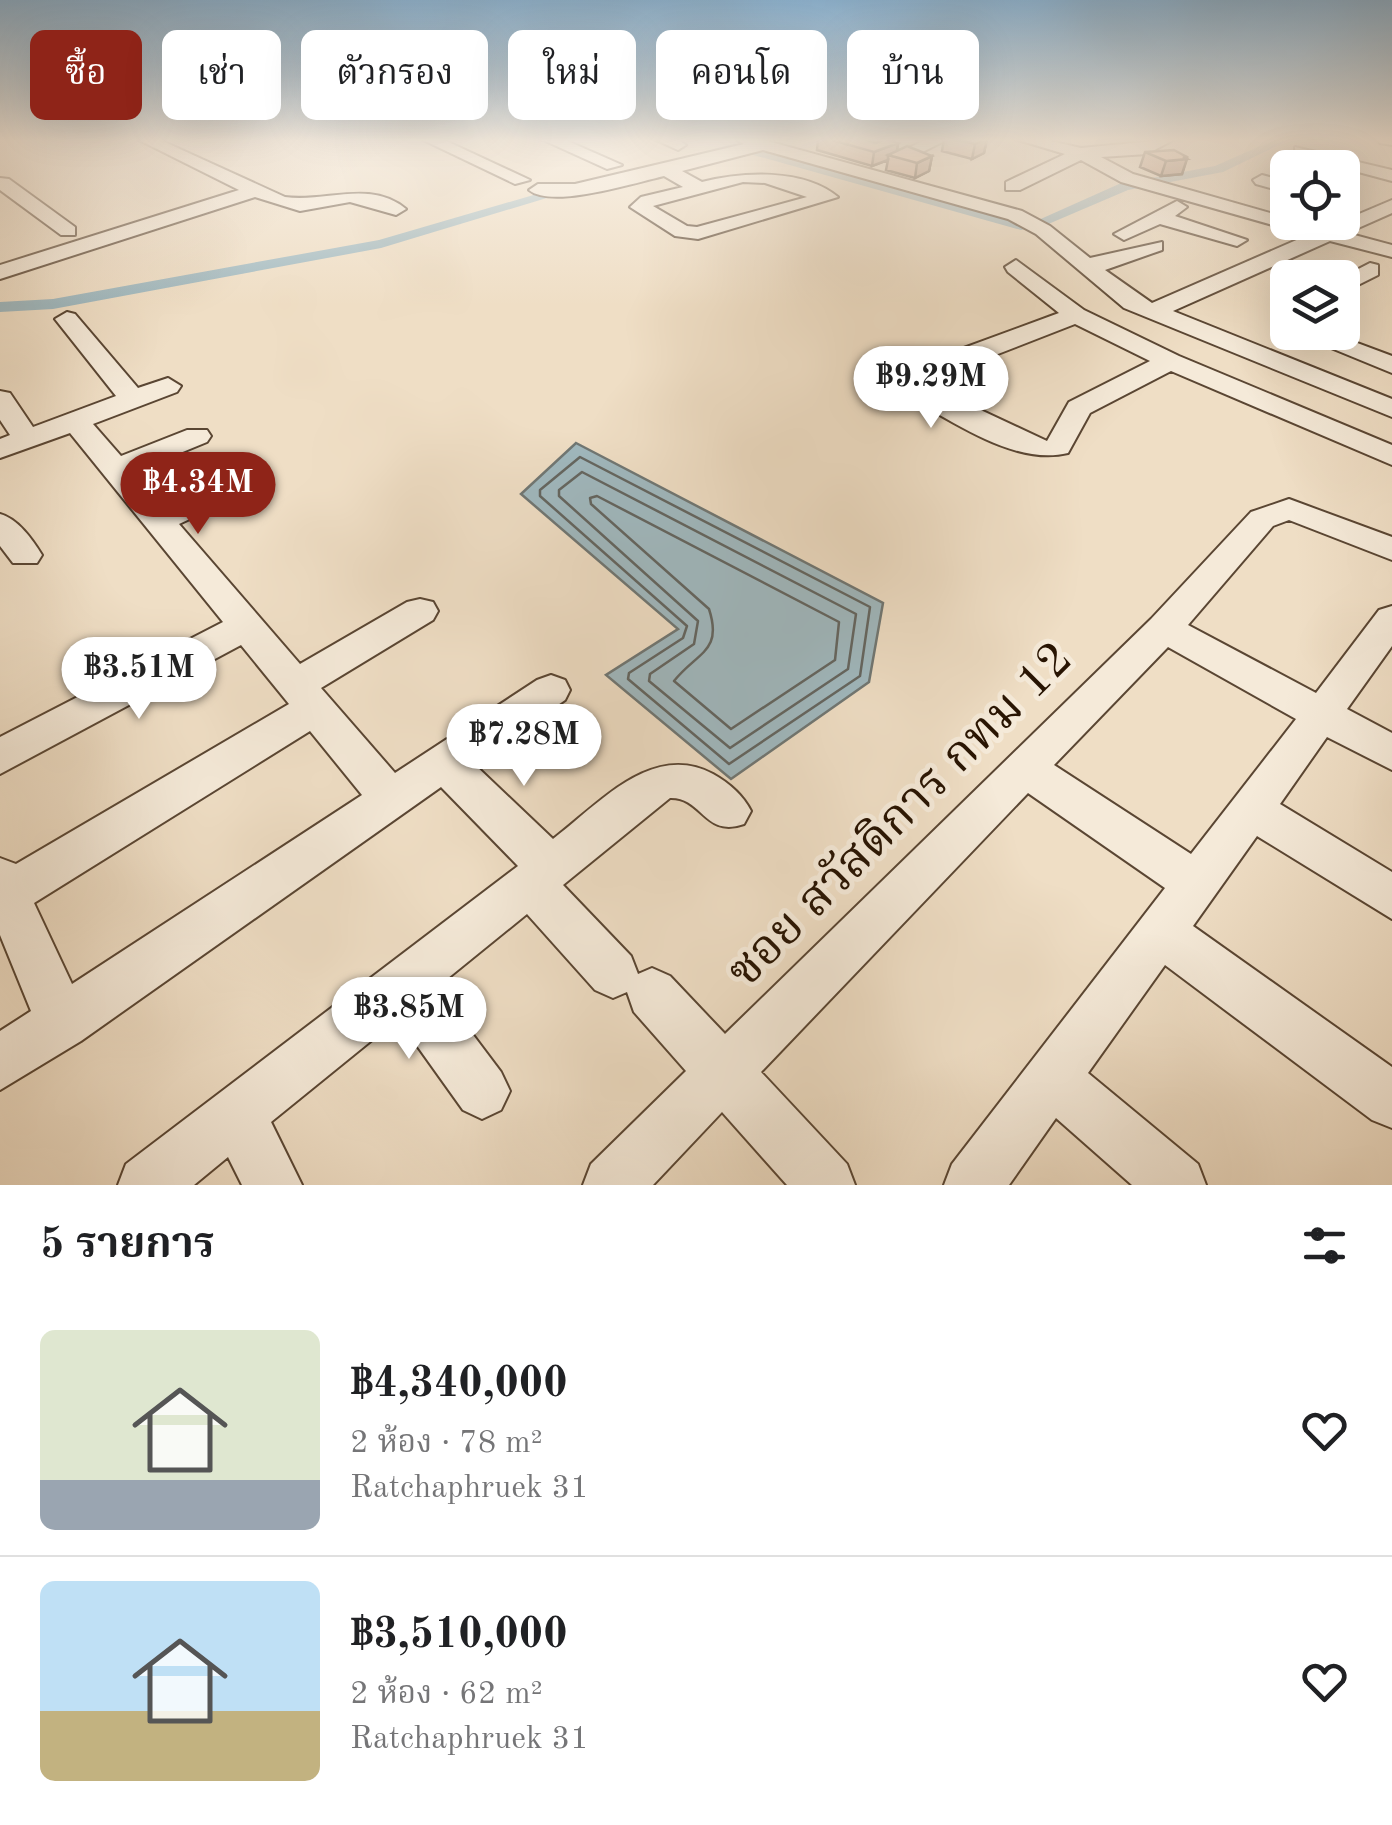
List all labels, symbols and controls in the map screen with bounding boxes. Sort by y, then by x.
chip: ซื้อ [30,30,142,120]
chip: เช่า [162,30,281,120]
chip: ตัวกรอง [301,30,488,120]
chip: ใหม่ [508,30,636,120]
chip: คอนโด [656,30,827,120]
chip: บ้าน [847,30,979,120]
map controls [1270,150,1360,350]
button: locate [1270,150,1360,240]
button: layers [1270,260,1360,350]
pin: ฿9.29M [850,346,1012,431]
text: ฿9.29M [875,362,987,394]
pin: ฿4.34M [117,452,279,537]
text: ฿4.34M [142,468,254,500]
street label: ซอย สวัสดิการ กทม 12 [718,633,1082,997]
pin: ฿3.51M [58,637,220,722]
text: ฿3.51M [83,653,195,685]
pin: ฿7.28M [443,704,605,789]
text: ฿7.28M [468,720,580,752]
pin: ฿3.85M [328,977,490,1062]
text: ฿3.85M [353,993,465,1025]
icon: filters [1297,1218,1352,1273]
text: 5 รายการ [40,1225,215,1267]
text: ฿4,340,000 [350,1364,568,1406]
icon: home [120,1370,240,1490]
icon: heart [1297,1403,1352,1458]
text: 2 ห้อง · 78 m² [350,1428,543,1460]
text: Ratchaphruek 31 [350,1473,589,1505]
text: ฿3,510,000 [350,1615,568,1657]
icon: home [120,1621,240,1741]
icon: heart [1297,1654,1352,1709]
text: 2 ห้อง · 62 m² [350,1679,543,1711]
text: Ratchaphruek 31 [350,1724,589,1756]

